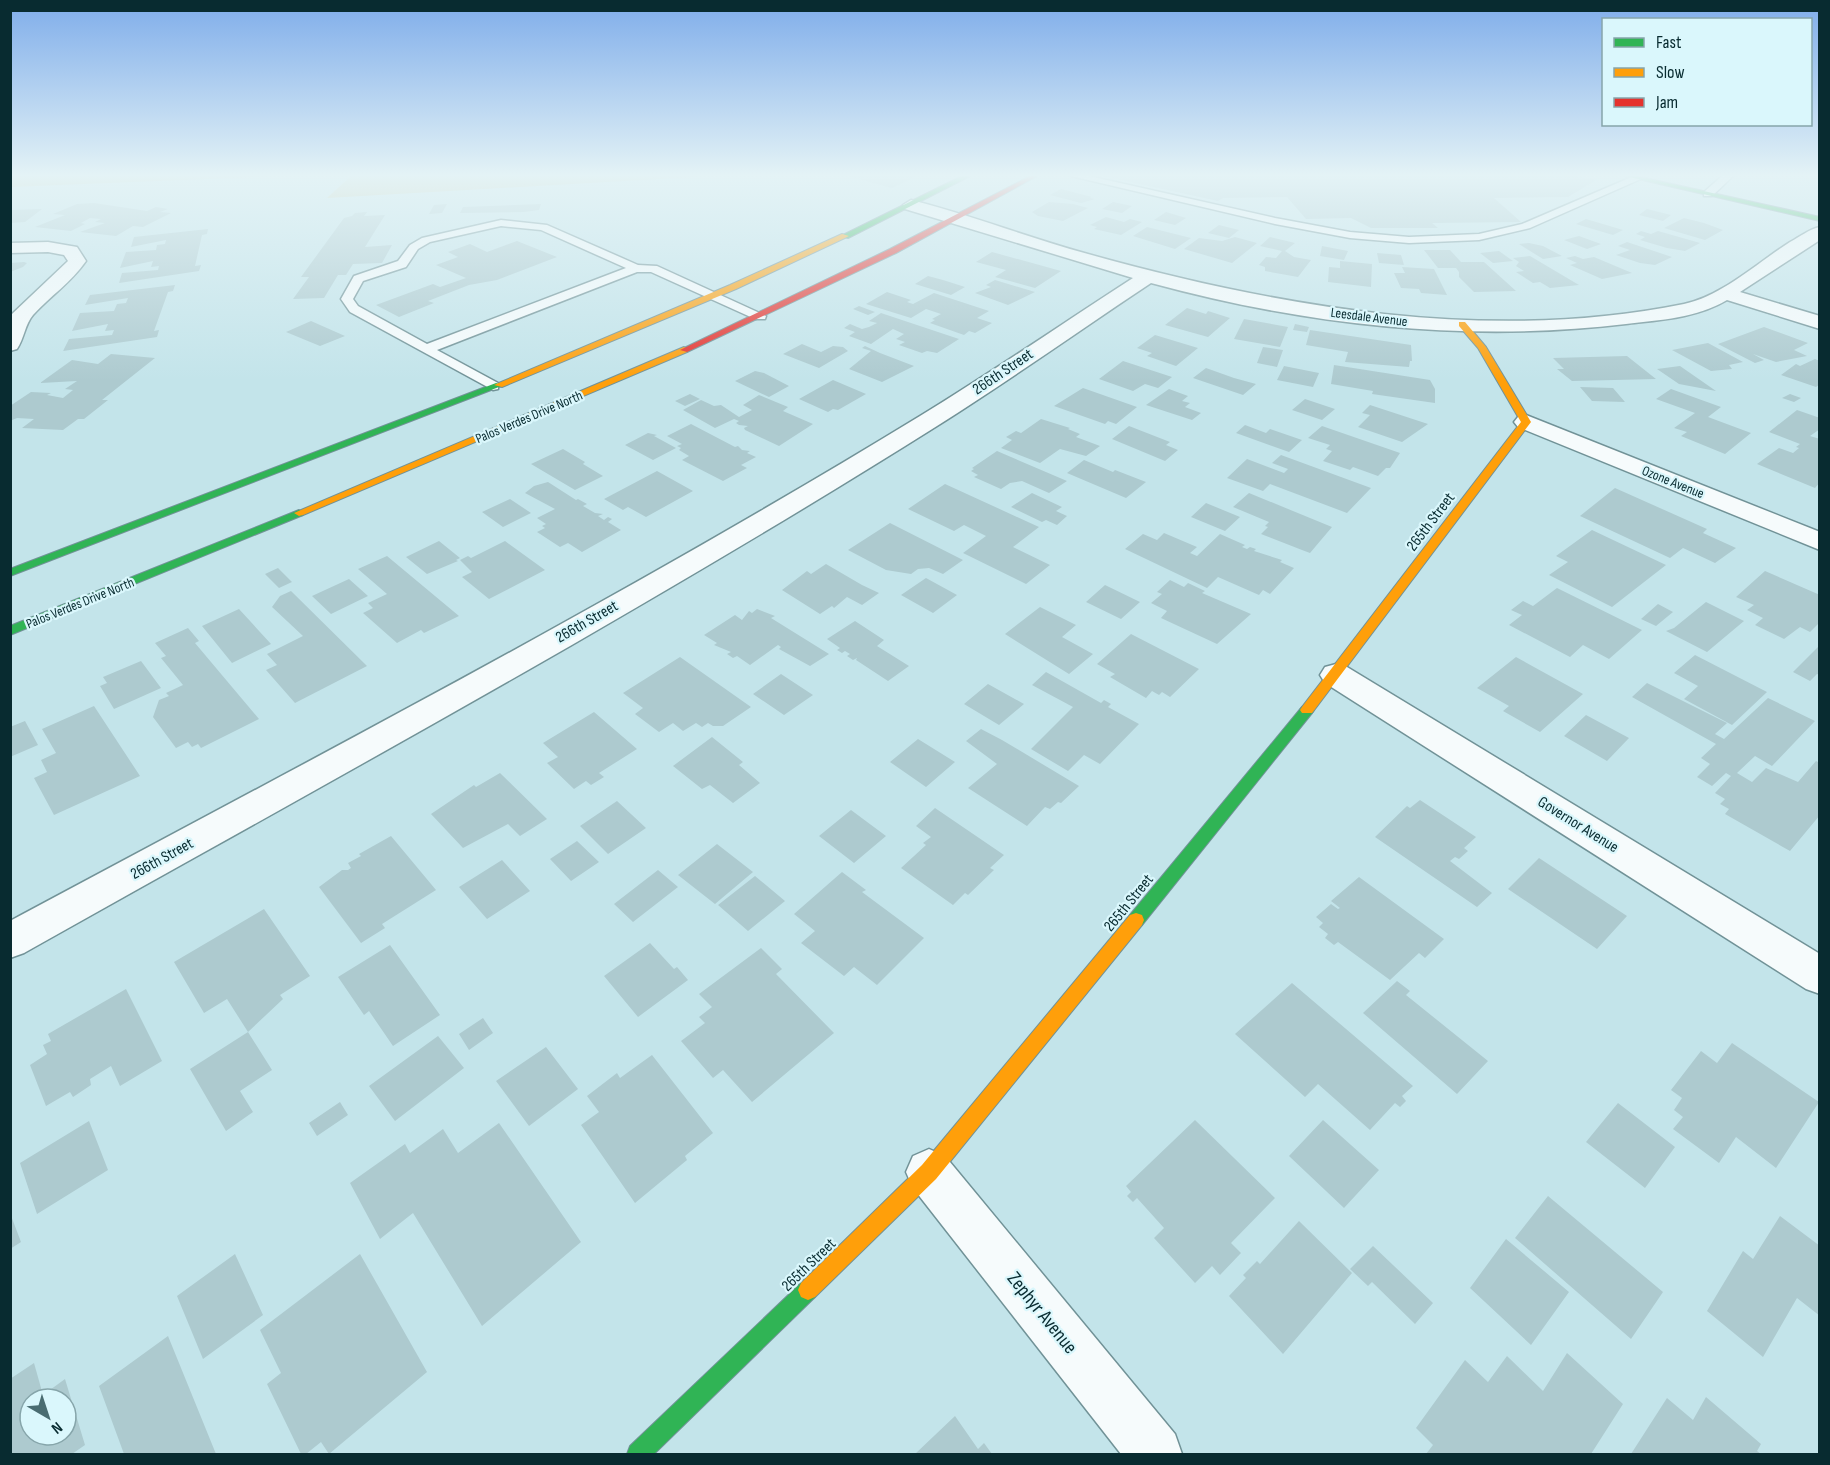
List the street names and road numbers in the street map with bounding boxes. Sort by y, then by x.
street label: Leesdale Avenue [1330,304,1408,330]
street label: 266th Street [969,345,1037,399]
street label: Palos Verdes Drive North [473,387,585,447]
street label: Ozone Avenue [1639,462,1707,502]
street label: 265th Street [1403,489,1459,555]
street label: Palos Verdes Drive North [24,574,136,632]
street label: 266th Street [553,597,622,647]
street label: Governor Avenue [1534,793,1622,857]
street label: 266th Street [127,834,197,884]
street label: 265th Street [1100,870,1158,935]
street label: 265th Street [778,1234,840,1295]
street label: Zephyr Avenue [1002,1267,1082,1359]

